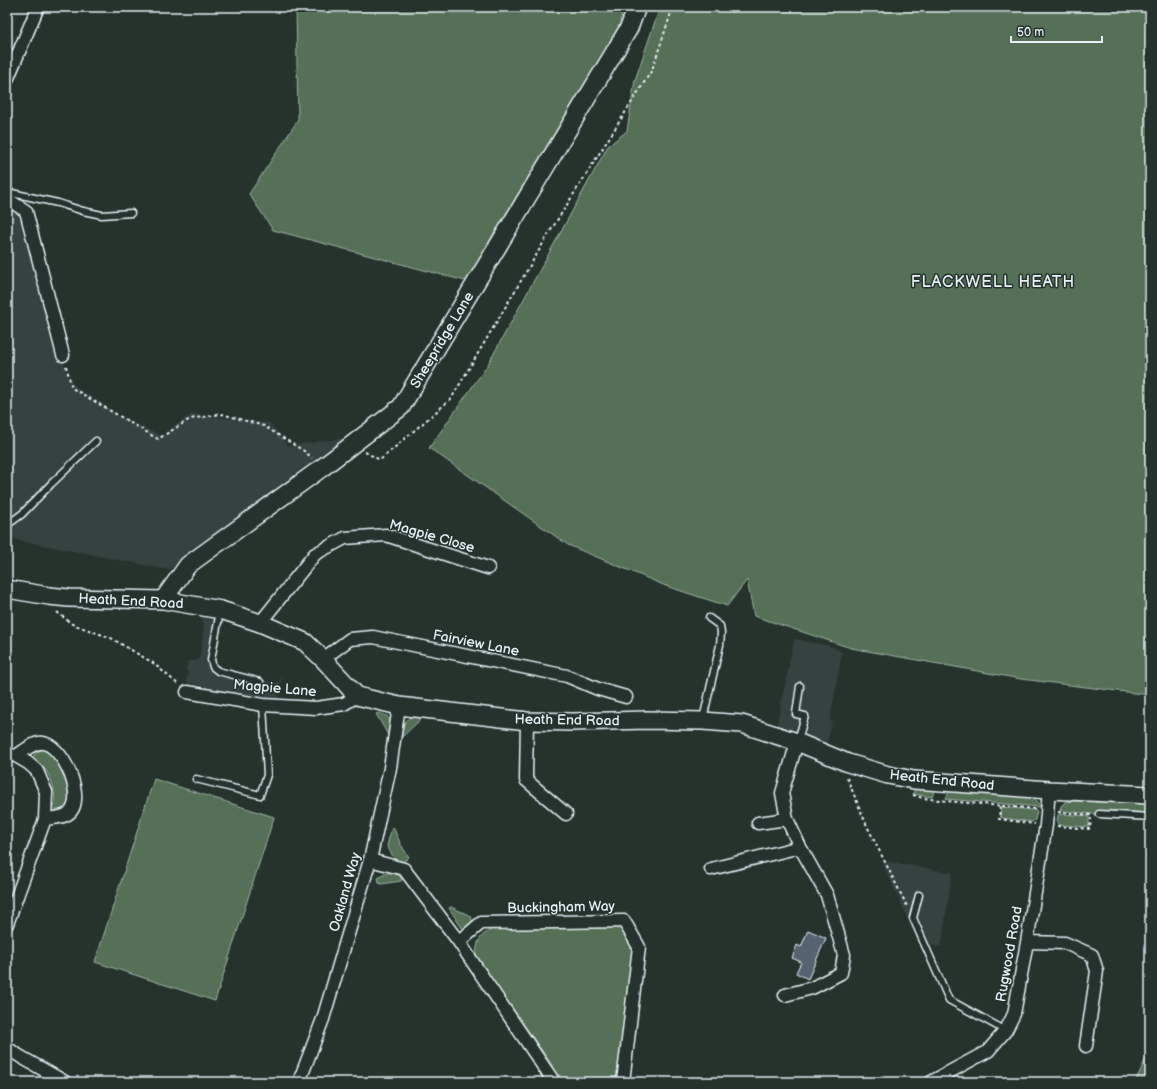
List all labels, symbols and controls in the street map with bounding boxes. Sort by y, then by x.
scale bar [1011,18,1102,44]
text: 50 m [1017,25,1044,40]
district label: FLACKWELL HEATH [911,273,1075,292]
street label: Sheepridge Lane [407,289,477,391]
street label: Magpie Close [387,516,477,556]
street label: Heath End Road [78,590,184,612]
street label: Fairview Lane [431,626,521,660]
street label: Magpie Lane [233,676,317,700]
street label: Heath End Road [514,711,620,729]
street label: Heath End Road [889,766,995,794]
street label: Oakland Way [326,850,365,934]
street label: Buckingham Way [507,898,616,916]
street label: Rugwood Road [992,905,1026,1003]

